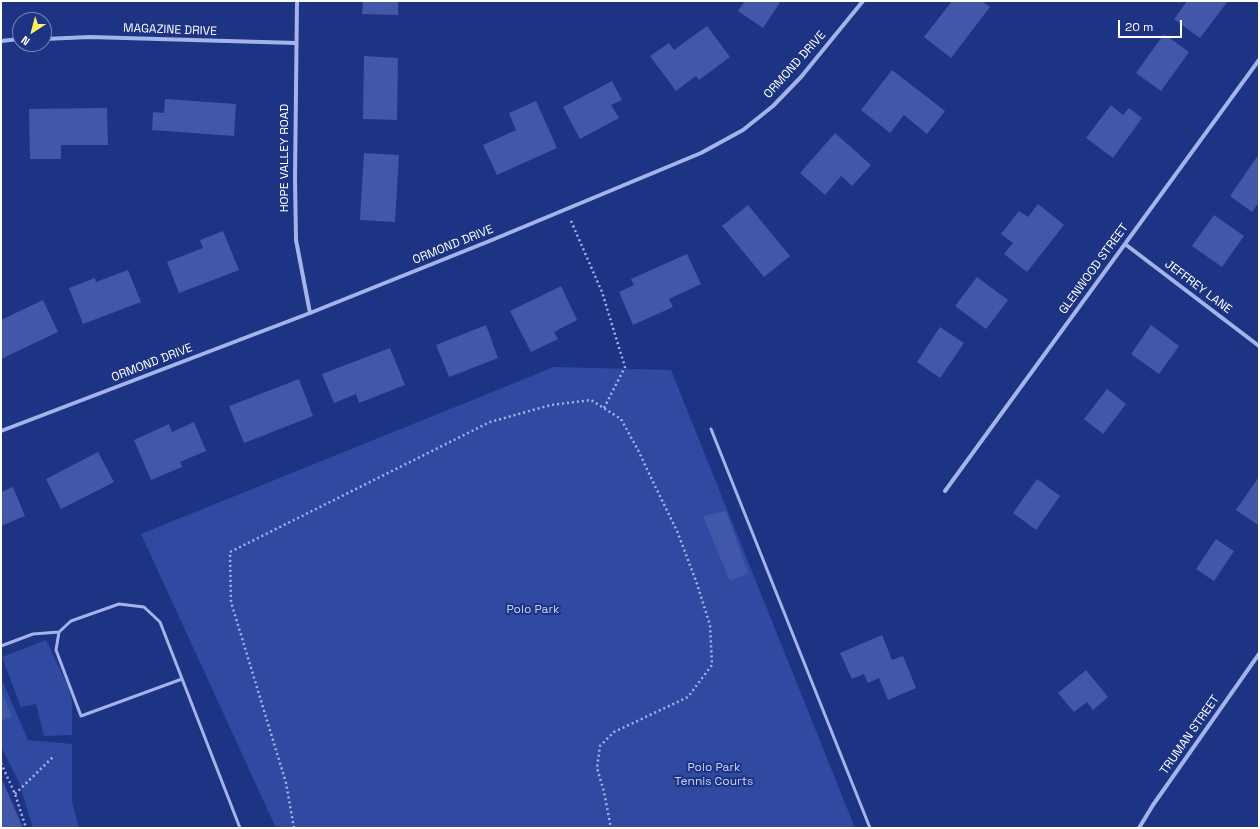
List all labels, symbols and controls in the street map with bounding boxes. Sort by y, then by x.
north arrow [12,12,52,52]
scale bar [1120,12,1184,38]
text: 20 m [1125,19,1153,35]
street label: MAGAZINE DRIVE [123,21,217,39]
street label: ORMOND DRIVE [761,28,829,102]
text: N [18,33,33,49]
street label: HOPE VALLEY ROAD [278,104,292,212]
street label: GLENWOOD STREET [1056,221,1132,317]
street label: ORMOND DRIVE [411,222,495,268]
street label: JEFFREY LANE [1162,257,1234,317]
street label: ORMOND DRIVE [109,341,195,385]
park label: Polo Park [507,603,559,617]
street label: TRUMAN STREET [1157,692,1223,778]
park label: Polo Park Tennis Courts [675,761,753,789]

